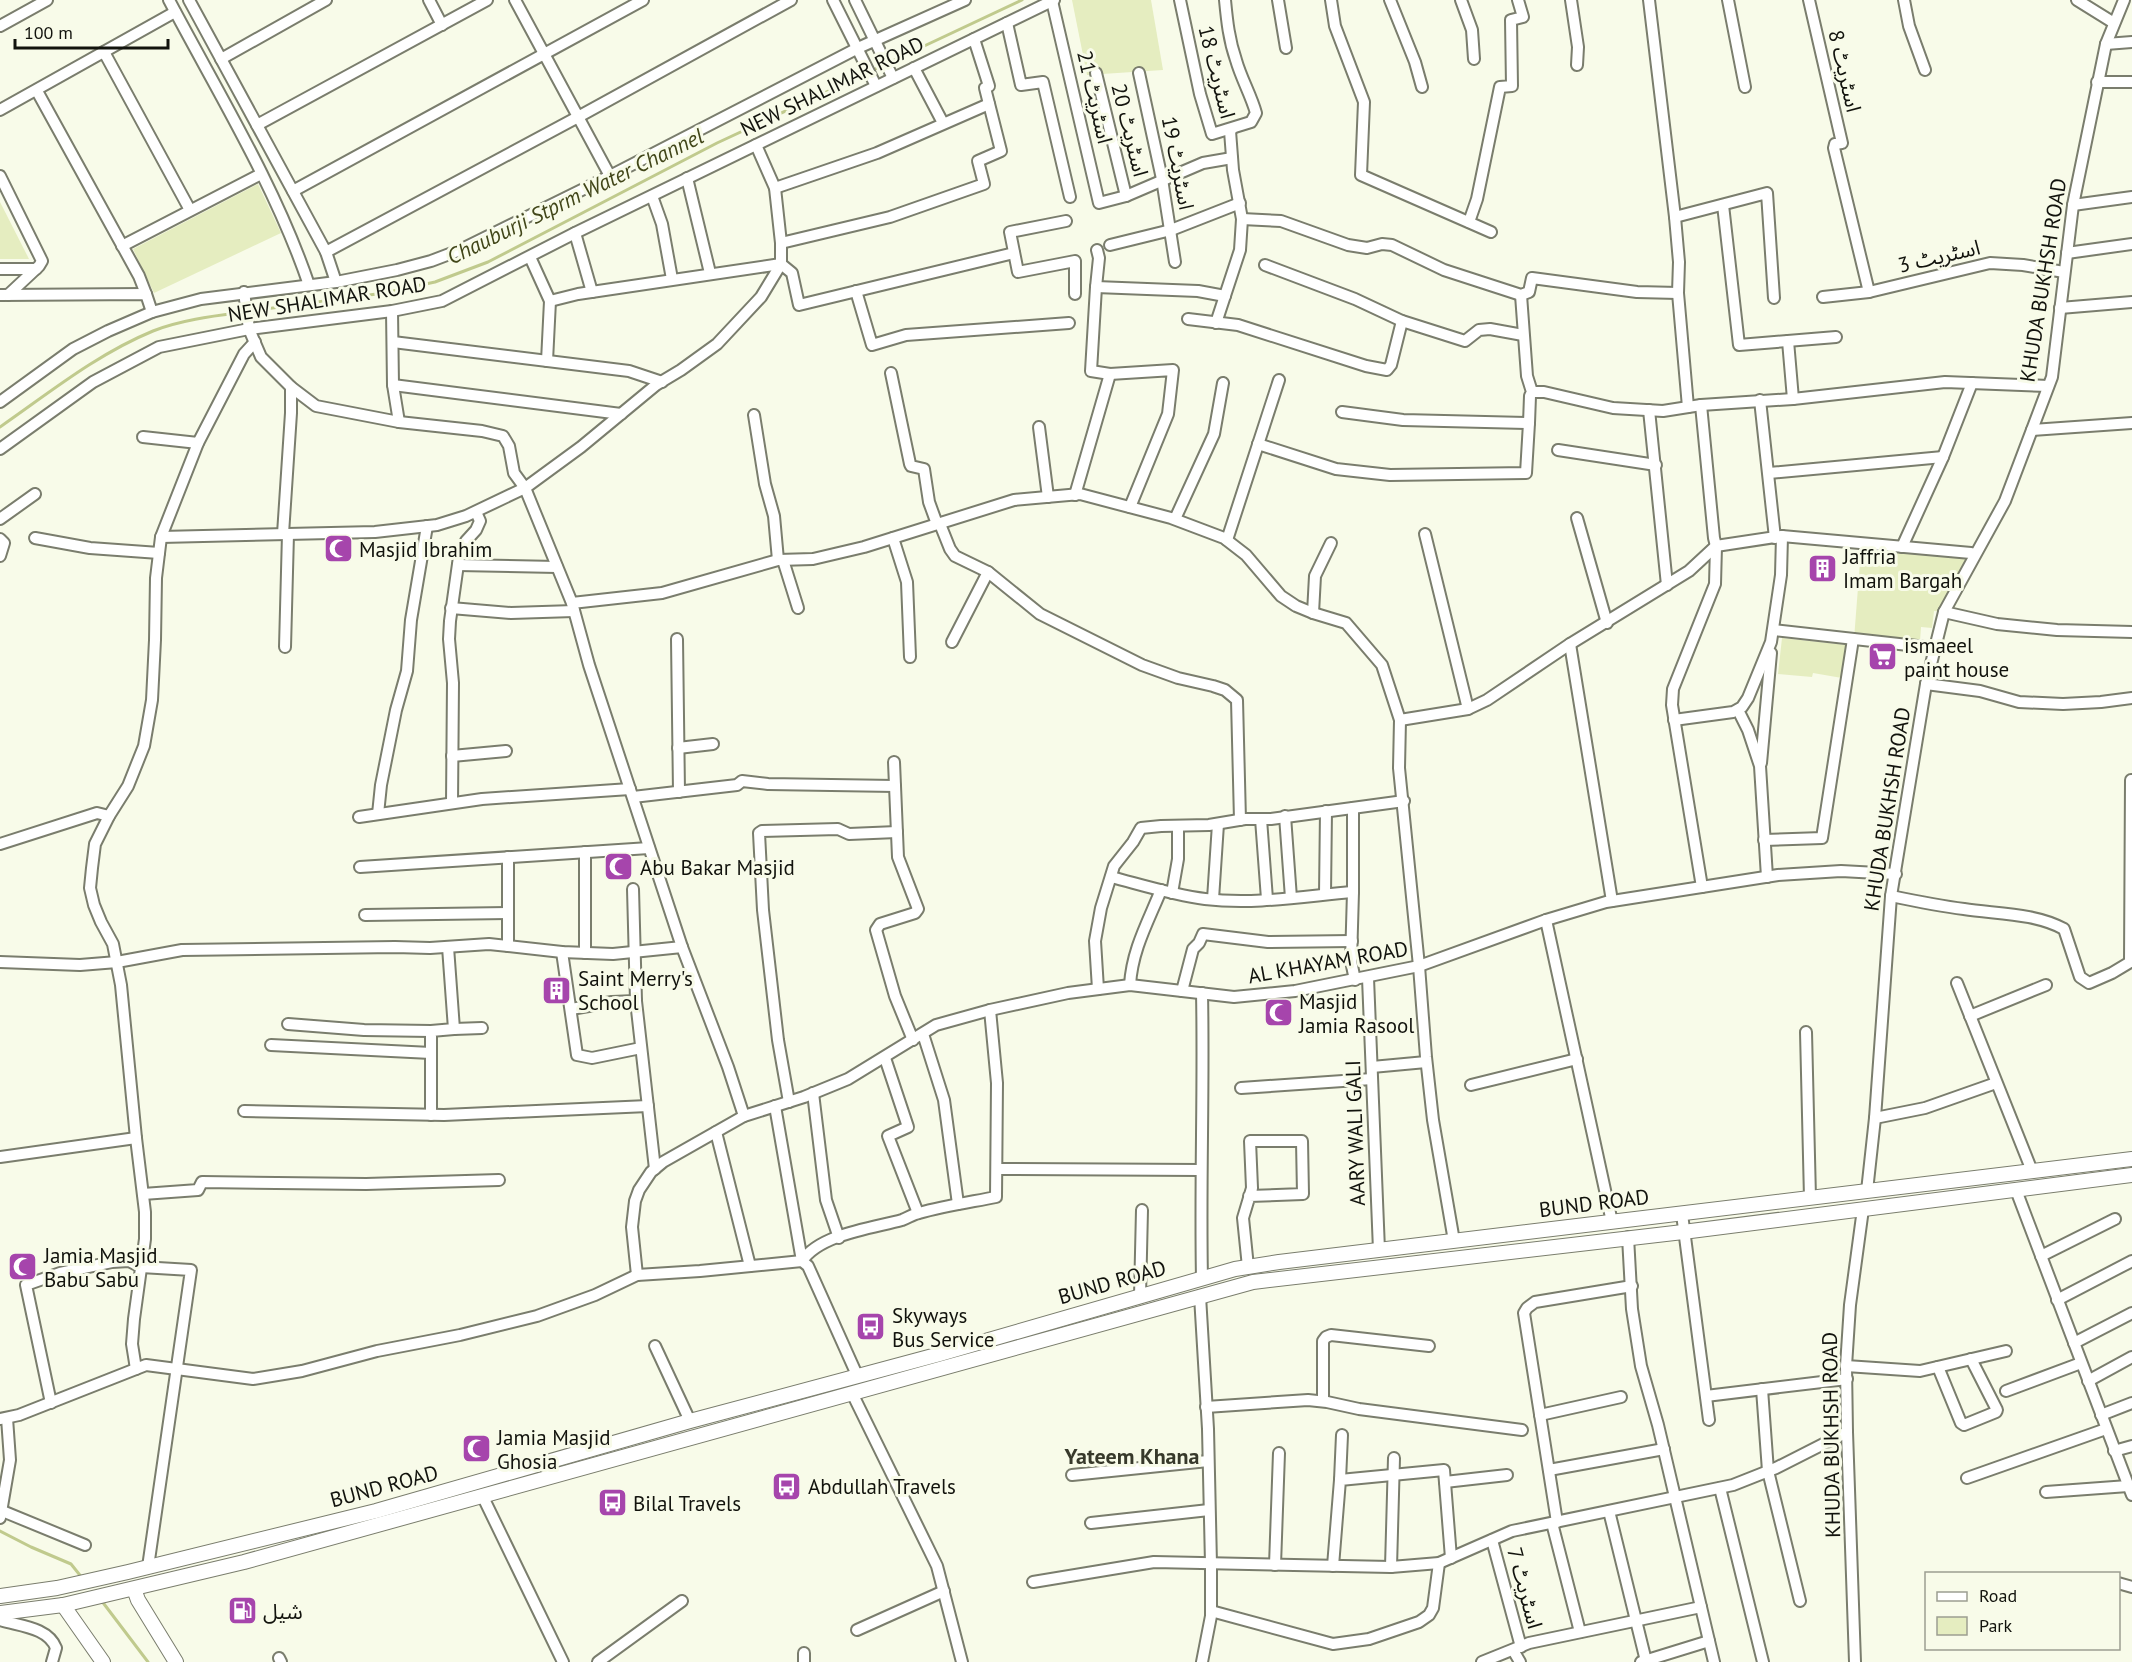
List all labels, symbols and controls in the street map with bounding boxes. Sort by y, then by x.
scale bar [15,12,168,50]
text: 100 m [24,21,73,44]
street label: اسٹریٹ 18 [1192,23,1242,121]
street label: اسٹریٹ 8 [1822,27,1868,115]
street label: NEW SHALIMAR ROAD [736,30,928,142]
street label: اسٹریٹ 21 [1071,48,1119,146]
street label: اسٹریٹ 20 [1105,81,1155,179]
street label: اسٹریٹ 19 [1156,114,1200,212]
water label: Chauburji Stprm Water Channel [442,122,708,270]
street label: KHUDA BUKHSH ROAD [2014,176,2072,384]
street label: اسٹریٹ 3 [1895,233,1983,279]
street label: NEW SHALIMAR ROAD [226,270,428,328]
mosque icon: Masjid Ibrahim [322,533,354,565]
place label: Masjid Ibrahim [359,536,492,563]
place label: Jaffria Imam Bargah [1842,543,1962,594]
building icon: Jaffria Imam Bargah [1806,552,1838,584]
place label: ismaeel paint house [1904,632,2009,683]
supermarket icon: ismaeel paint house [1867,641,1899,673]
street label: KHUDA BUKHSH ROAD [1858,705,1916,913]
mosque icon: Abu Bakar Masjid [603,851,635,883]
place label: Abu Bakar Masjid [640,854,795,881]
street label: AL KHAYAM ROAD [1246,935,1410,989]
place label: Saint Merry's School [578,965,693,1016]
building icon: Saint Merry's School [541,974,573,1006]
place label: Masjid Jamia Rasool [1298,988,1414,1039]
mosque icon: Masjid Jamia Rasool [1262,997,1294,1029]
street label: AARY WALI GALI [1339,1060,1371,1206]
street label: BUND ROAD [1537,1183,1651,1223]
place label: Jamia Masjid Babu Sabu [43,1242,158,1293]
mosque icon: Jamia Masjid Babu Sabu [7,1251,39,1283]
street label: BUND ROAD [1055,1254,1169,1310]
place label: Skyways Bus Service [892,1302,994,1353]
bus stop icon: Skyways Bus Service [855,1311,887,1343]
street label: KHUDA BUKHSH ROAD [1816,1332,1846,1538]
place label: Jamia Masjid Ghosia [496,1424,611,1475]
mosque icon: Jamia Masjid Ghosia [460,1433,492,1465]
district label: Yateem Khana [1064,1442,1200,1470]
street label: BUND ROAD [327,1459,441,1513]
bus stop icon: Abdullah Travels [771,1470,803,1502]
place label: Abdullah Travels [808,1473,956,1500]
bus stop icon: Bilal Travels [596,1487,628,1519]
place label: Bilal Travels [633,1490,741,1517]
street label: اسٹریٹ 7 [1501,1544,1549,1632]
legend [1925,1572,2120,1650]
text: Road [1979,1584,2017,1607]
fuel station icon: شیل [226,1595,258,1627]
place label: شیل [263,1598,303,1625]
text: Park [1979,1614,2012,1637]

